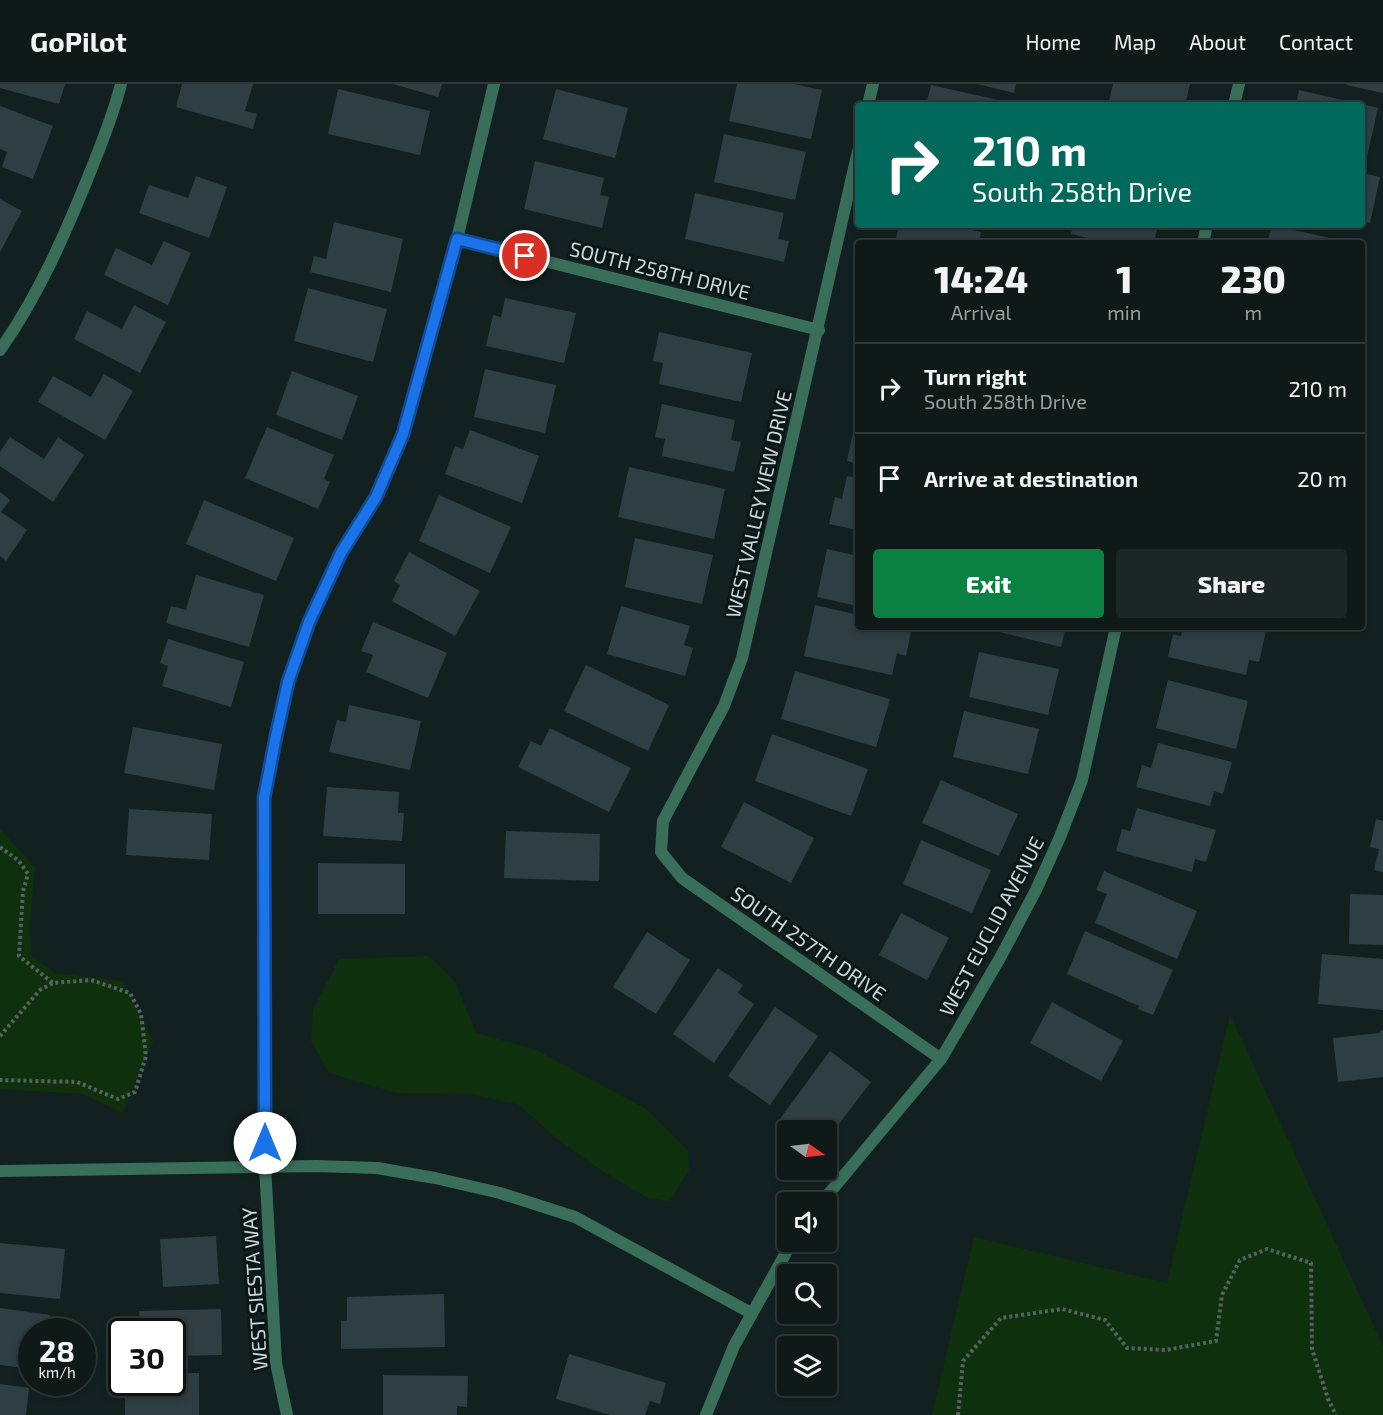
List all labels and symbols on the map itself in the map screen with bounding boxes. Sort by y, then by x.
pin [499,230,550,281]
street label: SOUTH 258TH DRIVE [567,236,753,304]
street label: WEST VALLEY VIEW DRIVE [720,388,796,620]
street label: WEST EUCLID AVENUE [934,832,1048,1020]
street label: SOUTH 257TH DRIVE [727,881,891,1005]
position arrow [233,1111,297,1175]
north arrow [777,1120,837,1180]
street label: WEST SIESTA WAY [236,1206,272,1372]
speed limit sign: 30 [108,1318,186,1396]

